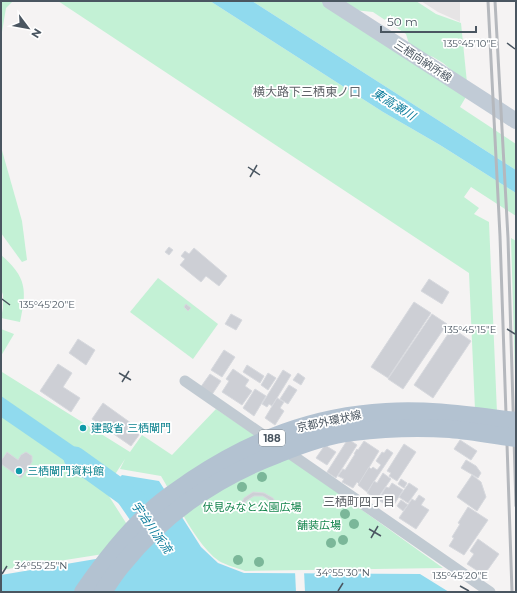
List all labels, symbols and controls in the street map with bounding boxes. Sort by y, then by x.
north arrow [8,8,48,48]
scale bar [381,8,476,34]
text: 50 m [387,14,418,29]
text: N [28,26,45,41]
street label: 三栖向納所線 [392,37,454,85]
text: 135°45'10"E [443,37,497,50]
district label: 横大路下三栖東ノ口 [253,84,361,99]
water label: 東高瀬川 [370,85,420,124]
text: 135°45'20"E [19,298,75,311]
text: 135°45'15"E [444,323,497,336]
street label: 京都外環状線 [295,407,363,435]
place label: 建設省 三栖閘門 [91,421,171,435]
marker: 建設省 三栖閘門 [78,423,88,433]
road number: 188 [259,430,285,446]
place label: 三栖閘門資料館 [27,464,104,478]
marker: 三栖閘門資料館 [14,466,24,476]
district label: 三栖町四丁目 [323,494,395,509]
water label: 宇治川派流 [129,498,176,558]
park label: 伏見みなと公園広場 [203,500,302,514]
park label: 舗装広場 [297,518,341,532]
text: 34°55'25"N [15,559,67,572]
text: 34°55'30"N [316,566,370,579]
text: 135°45'20"E [432,569,488,582]

